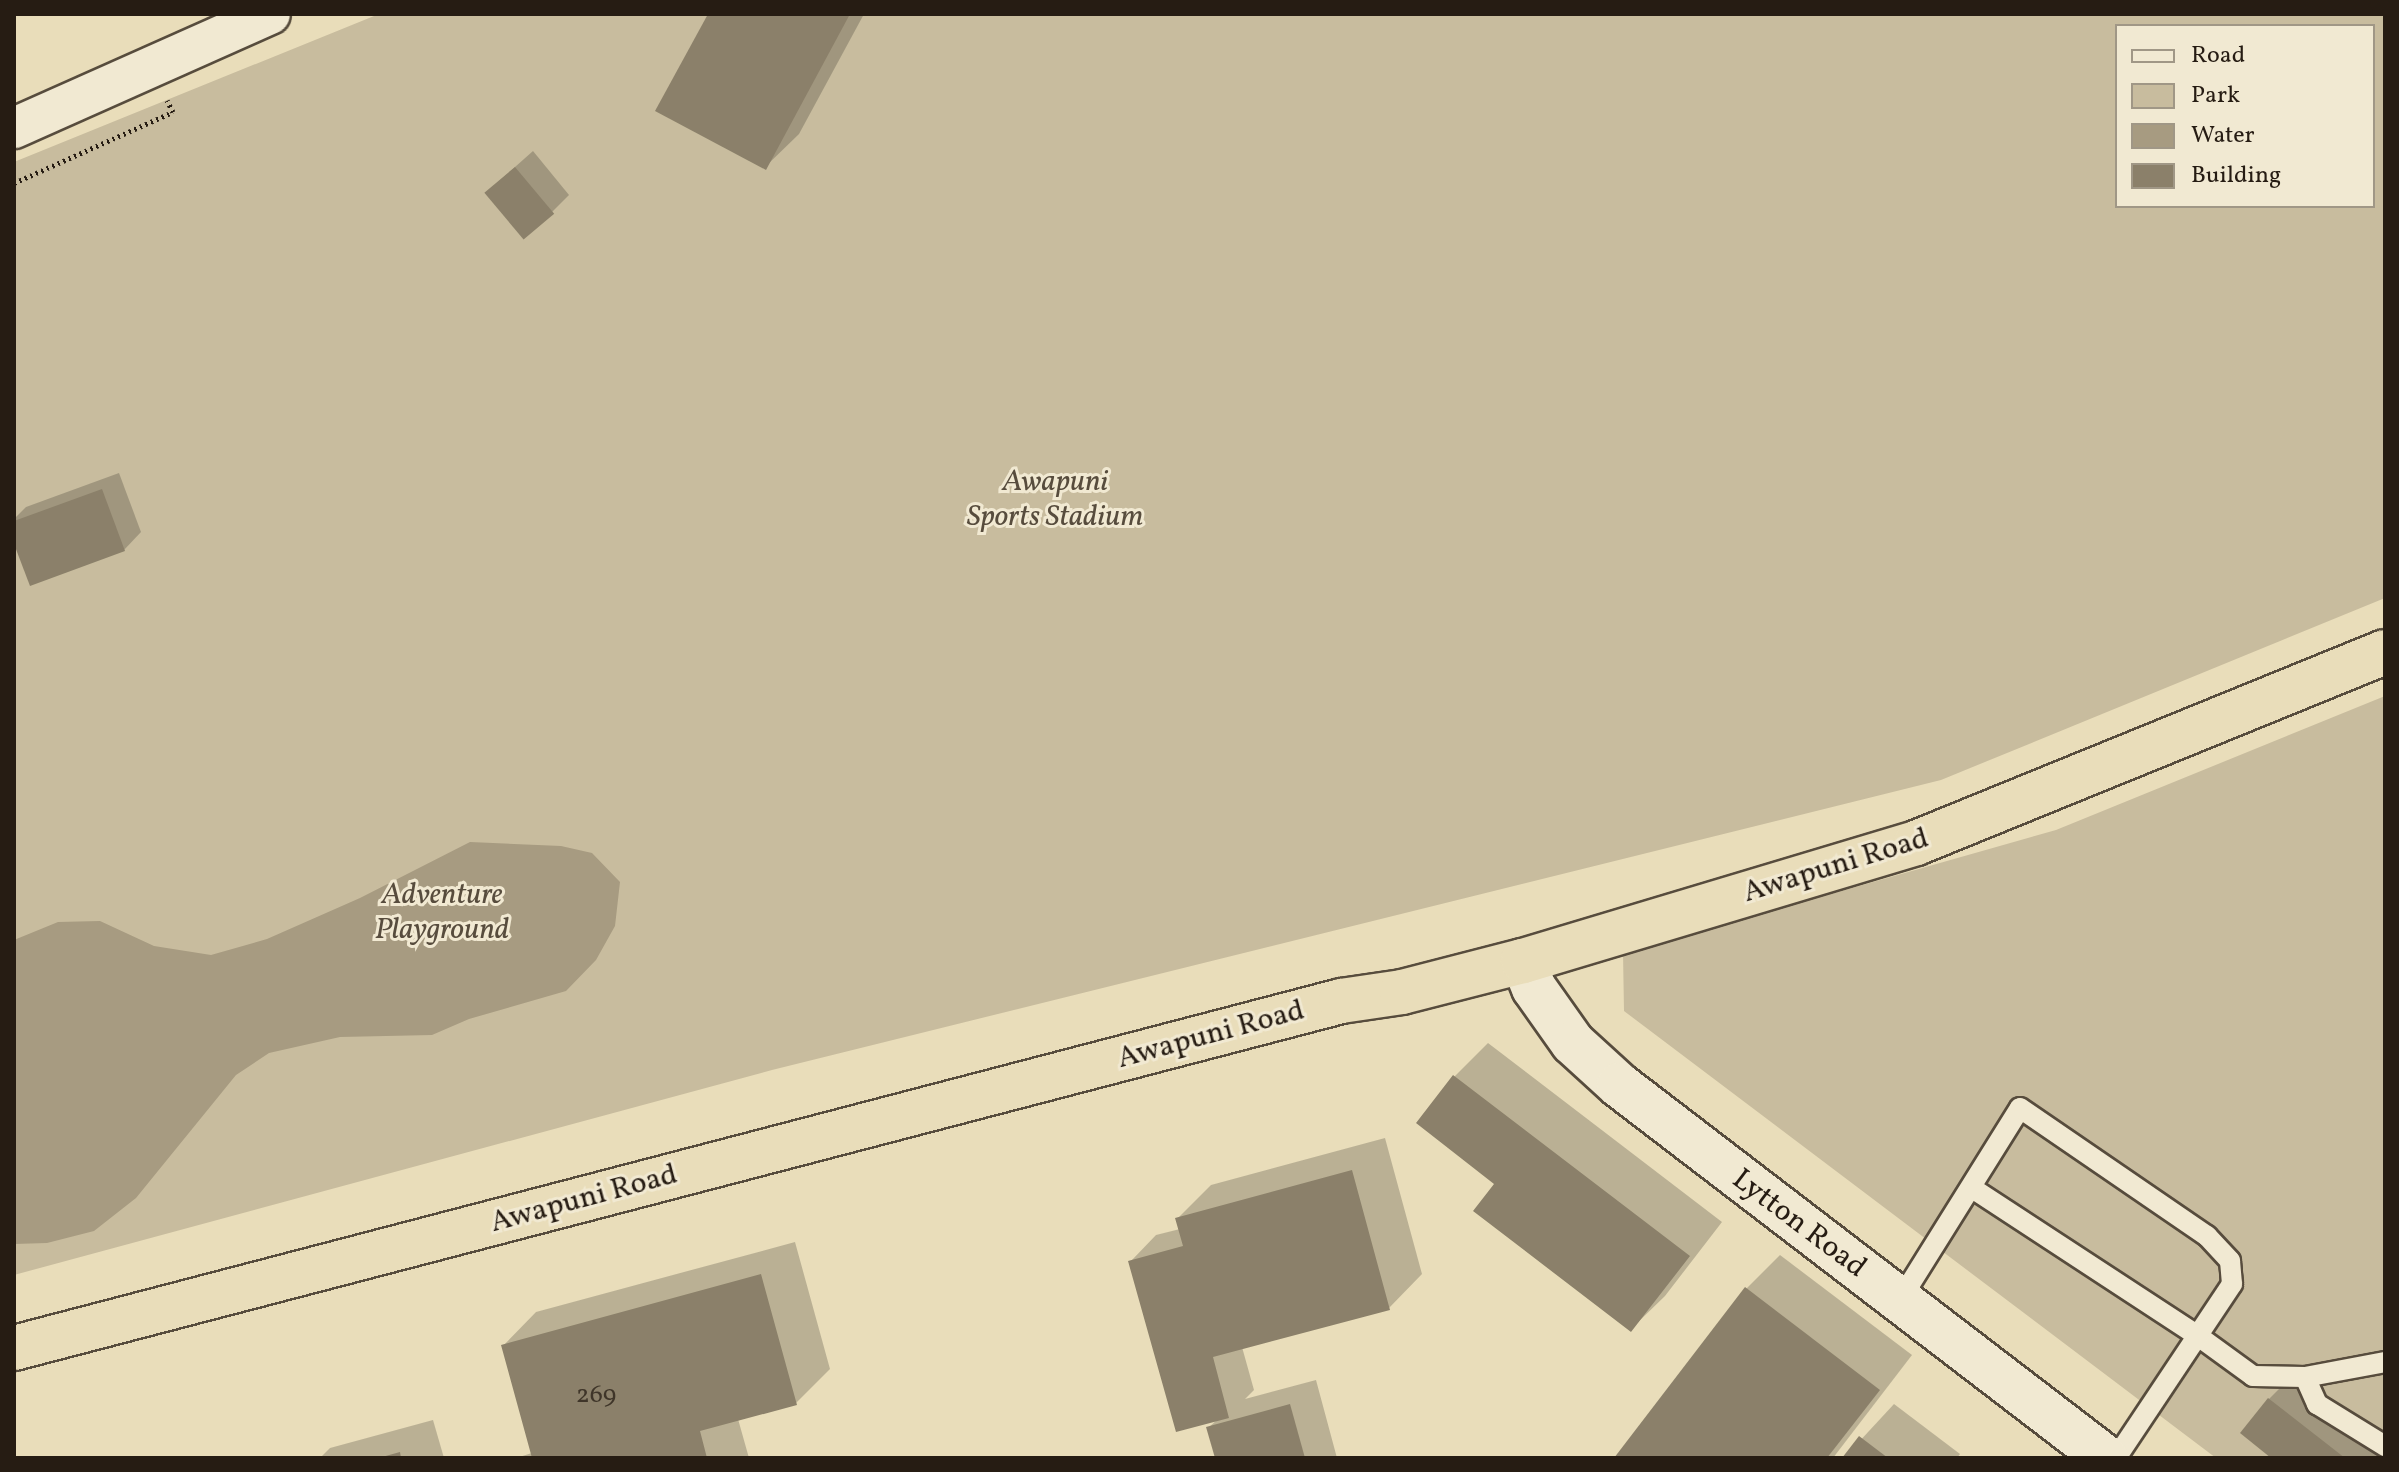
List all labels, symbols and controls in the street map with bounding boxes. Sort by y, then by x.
legend [2115,24,2375,208]
text: Road [2191,39,2245,73]
text: Park [2191,79,2240,113]
text: Water [2191,119,2255,153]
text: Building [2191,159,2281,193]
park label: Awapuni Sports Stadium [967,464,1143,534]
street label: Awapuni Road [1739,821,1933,911]
park label: Adventure Playground [375,877,509,948]
street label: Awapuni Road [1113,993,1309,1077]
street label: Awapuni Road [486,1157,682,1241]
street label: Lytton Road [1725,1162,1873,1286]
house number: 269 [576,1380,616,1412]

